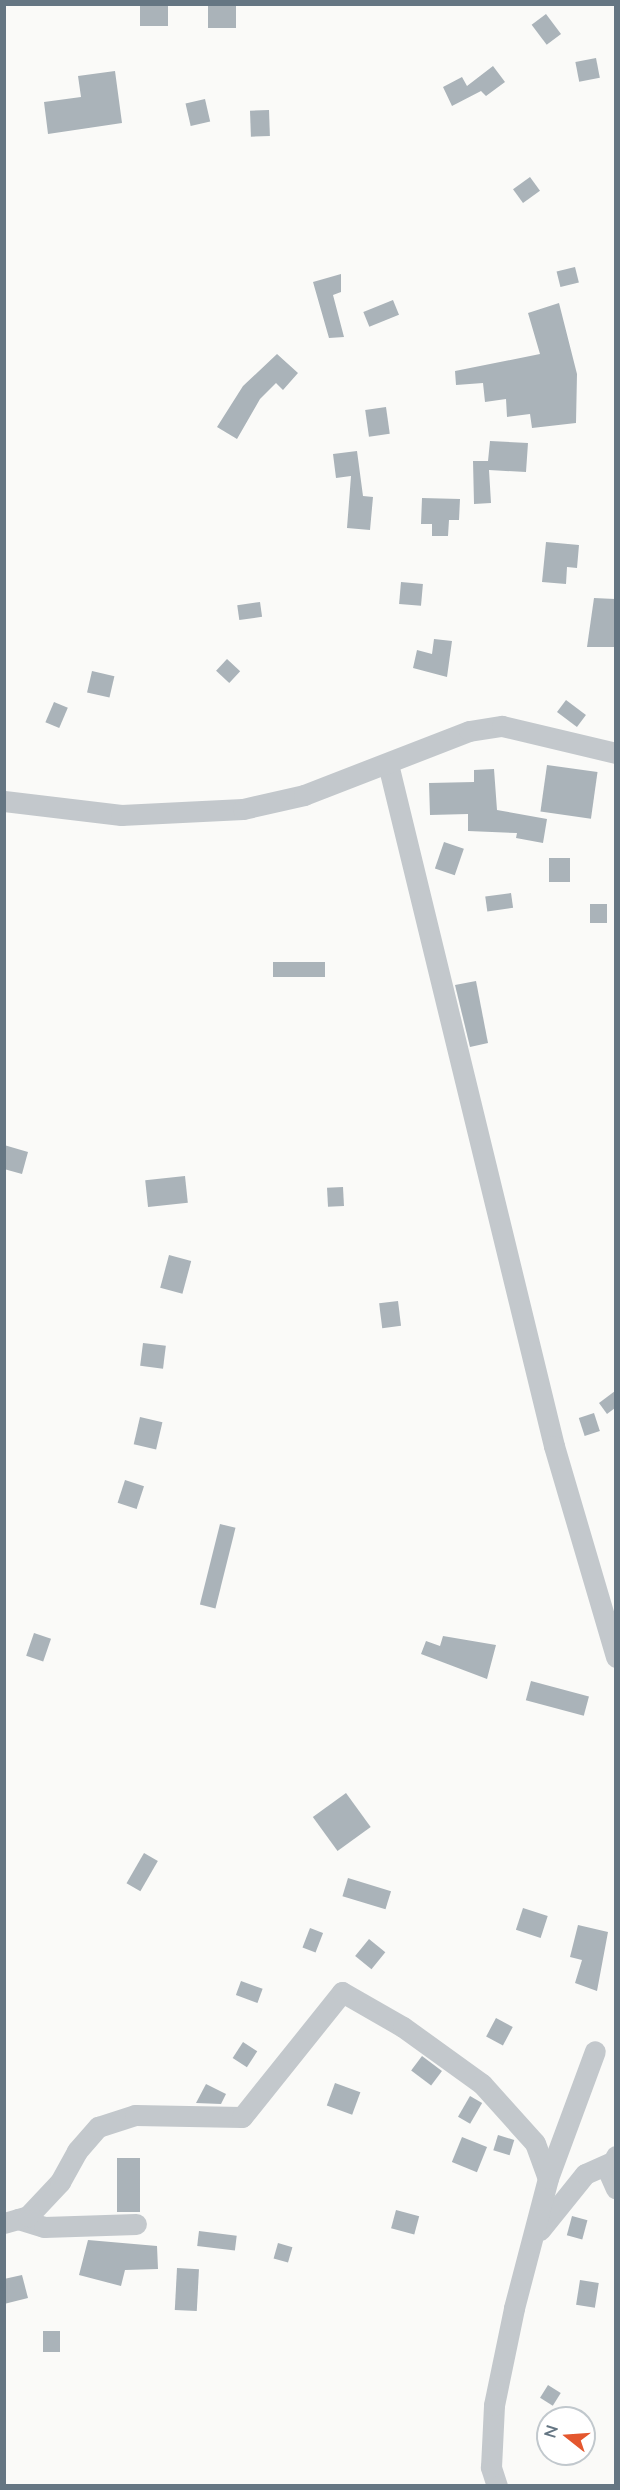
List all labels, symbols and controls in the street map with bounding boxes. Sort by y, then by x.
north arrow [536,2406,596,2466]
text: N [539,2423,561,2440]

